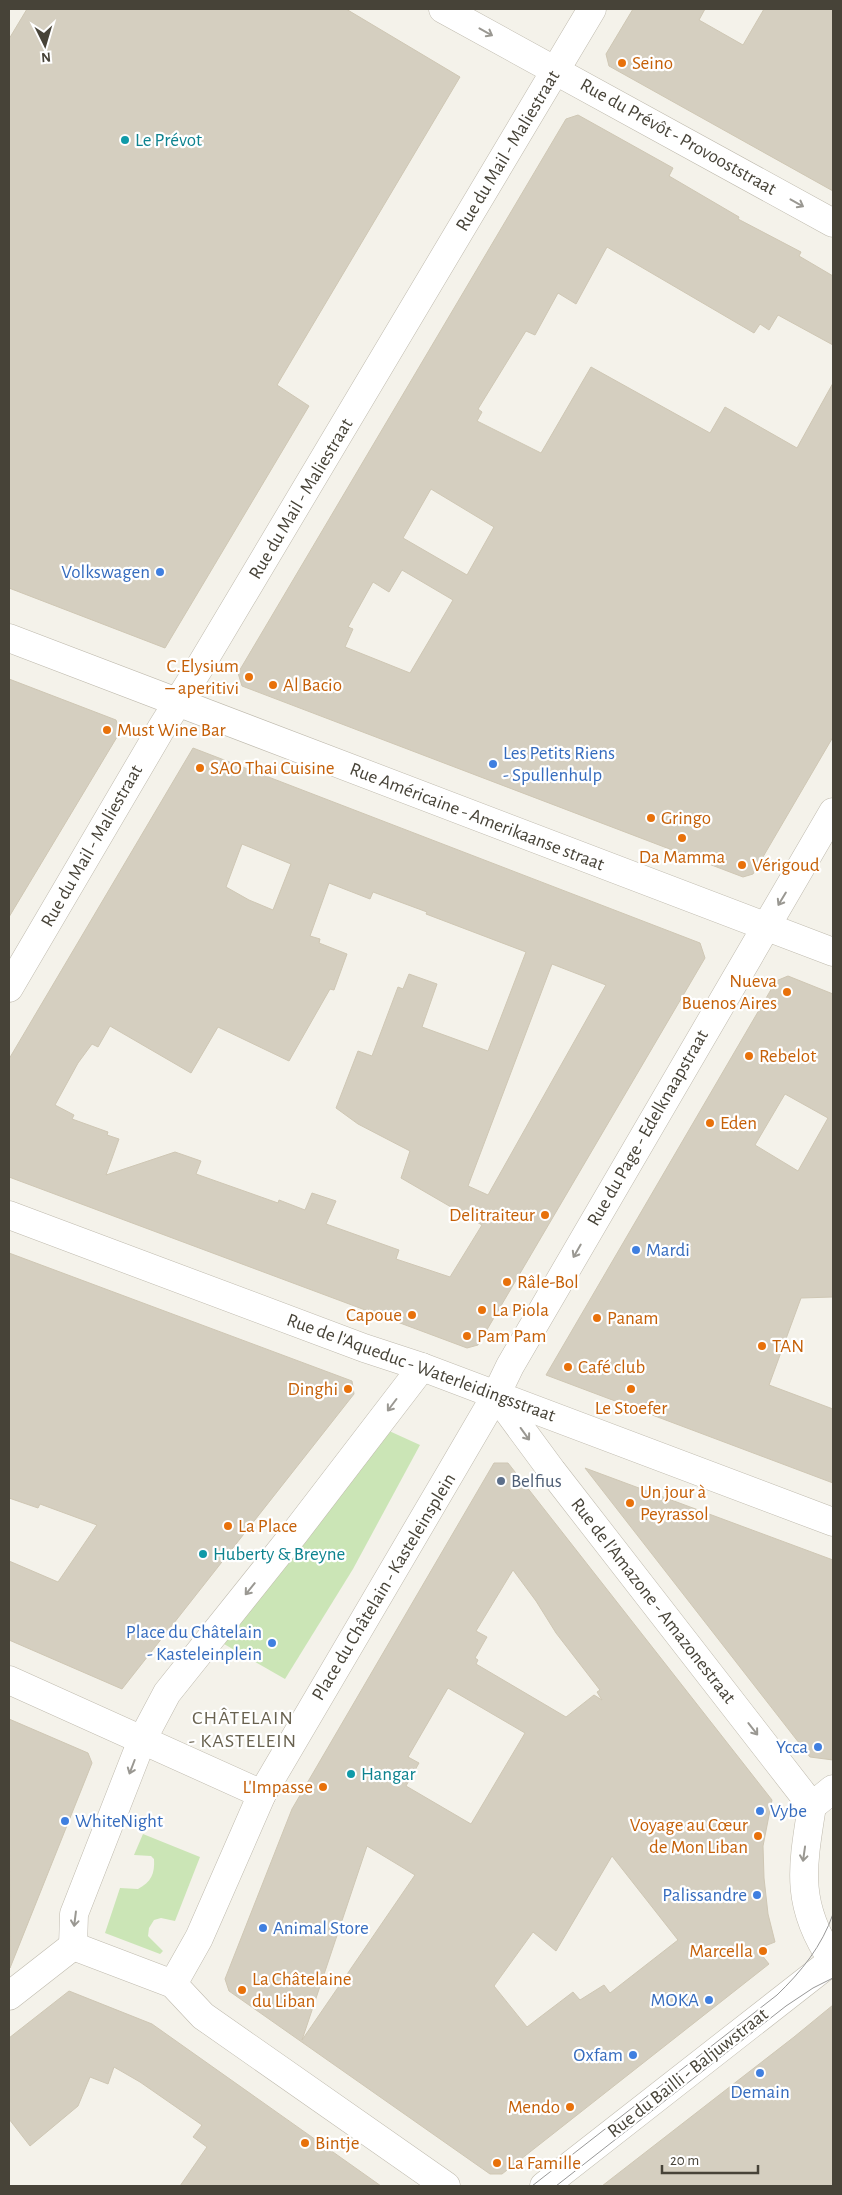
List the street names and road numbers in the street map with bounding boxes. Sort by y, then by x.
street label: Rue du Mail - Maliestraat [453,67,563,235]
street label: Rue du Prévôt - Provooststraat [577,75,779,199]
street label: Rue du Mail - Maliestraat [246,415,356,583]
street label: Rue Américaine - Amerikaanse straat [347,760,607,874]
street label: Rue du Mail - Maliestraat [38,762,146,930]
street label: Rue du Page - Edelknaapstraat [584,1027,712,1229]
street label: Rue de l'Aqueduc - Waterleidingsstraat [284,1310,558,1426]
street label: Place du Châtelain - Kasteleinsplein [309,1470,459,1704]
street label: Rue de l'Amazone - Amazonestraat [567,1495,739,1707]
street label: Rue du Bailli - Baljuwstraat [604,2005,772,2141]

